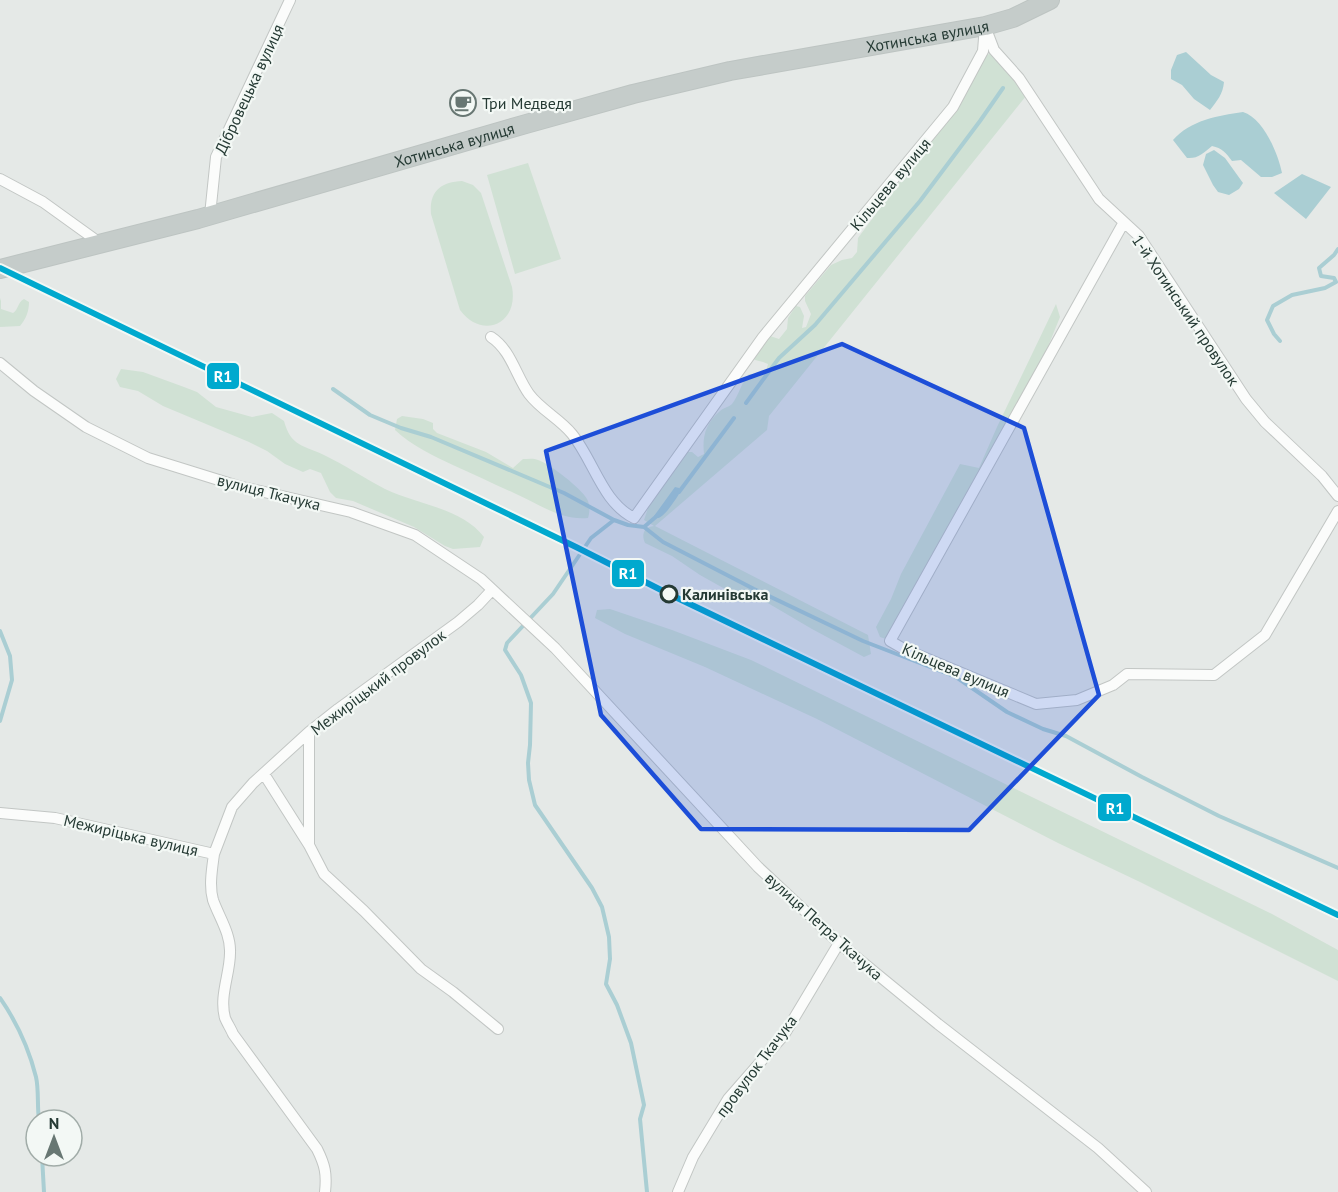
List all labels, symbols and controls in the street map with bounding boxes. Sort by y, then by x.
street label: Хотинська вулиця [865,16,990,57]
street label: Дібровецька вулиця [210,21,288,157]
cafe icon: Три Медведя [448,88,478,118]
place label: Три Медведя [482,93,572,113]
street label: Хотинська вулиця [392,118,517,172]
street label: Кільцева вулиця [845,134,935,234]
street label: 1-й Хотинський провулок [1128,231,1244,390]
line badge: R1 [206,362,240,390]
text: R1 [214,366,232,386]
street label: вулиця Ткачука [215,470,323,514]
line badge: R1 [611,559,645,588]
text: R1 [619,563,637,583]
place label: Калинівська [682,584,768,604]
marker: Калинівська [660,585,678,603]
street label: Межиріцький провулок [307,625,450,739]
street label: Кільцева вулиця [899,638,1013,702]
line badge: R1 [1097,793,1132,822]
text: R1 [1106,798,1124,818]
street label: Межиріцька вулиця [62,810,200,860]
street label: вулиця Петра Ткачука [761,868,887,984]
street label: провулок Ткачука [711,1011,801,1121]
north arrow [24,1108,84,1168]
text: N [49,1113,59,1133]

